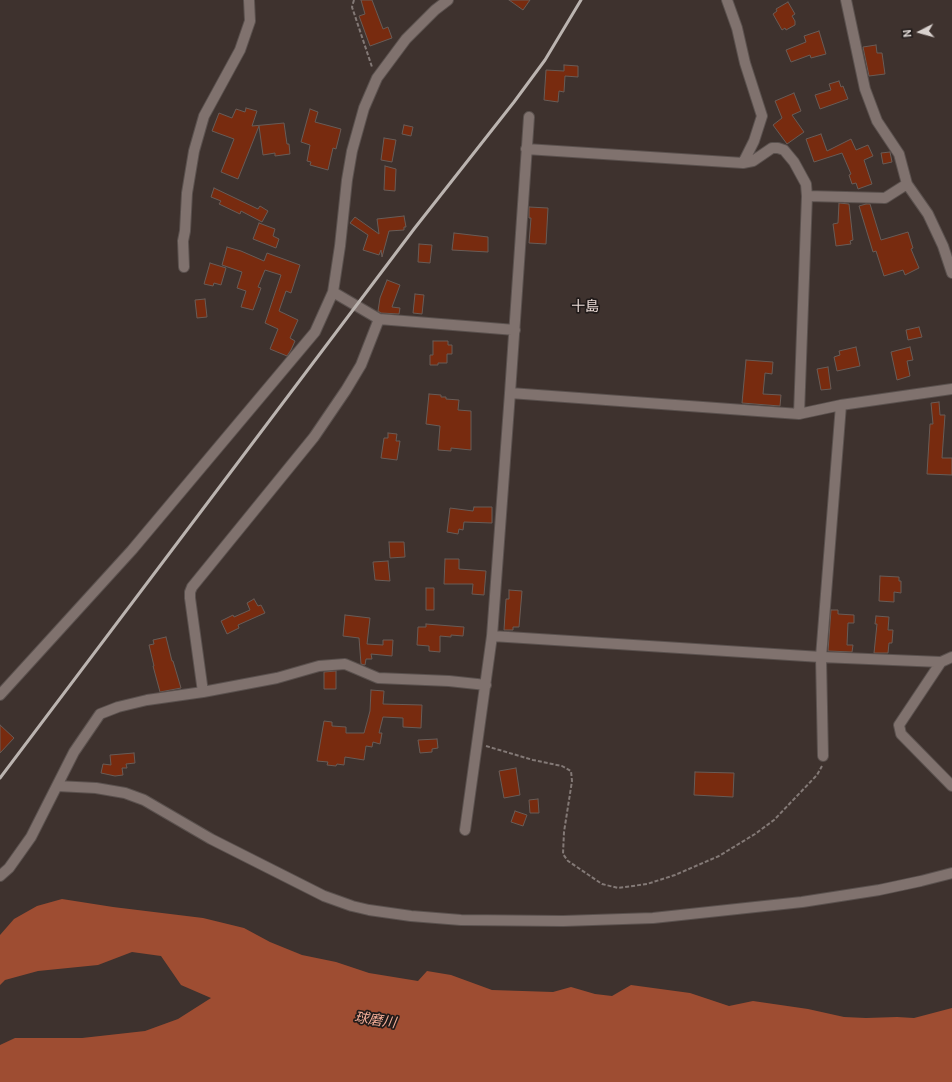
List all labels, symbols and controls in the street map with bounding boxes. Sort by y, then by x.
north arrow [900,12,940,52]
text: N [901,29,914,38]
district label: 十島 [571,299,599,315]
water label: 球磨川 [353,1010,397,1032]

